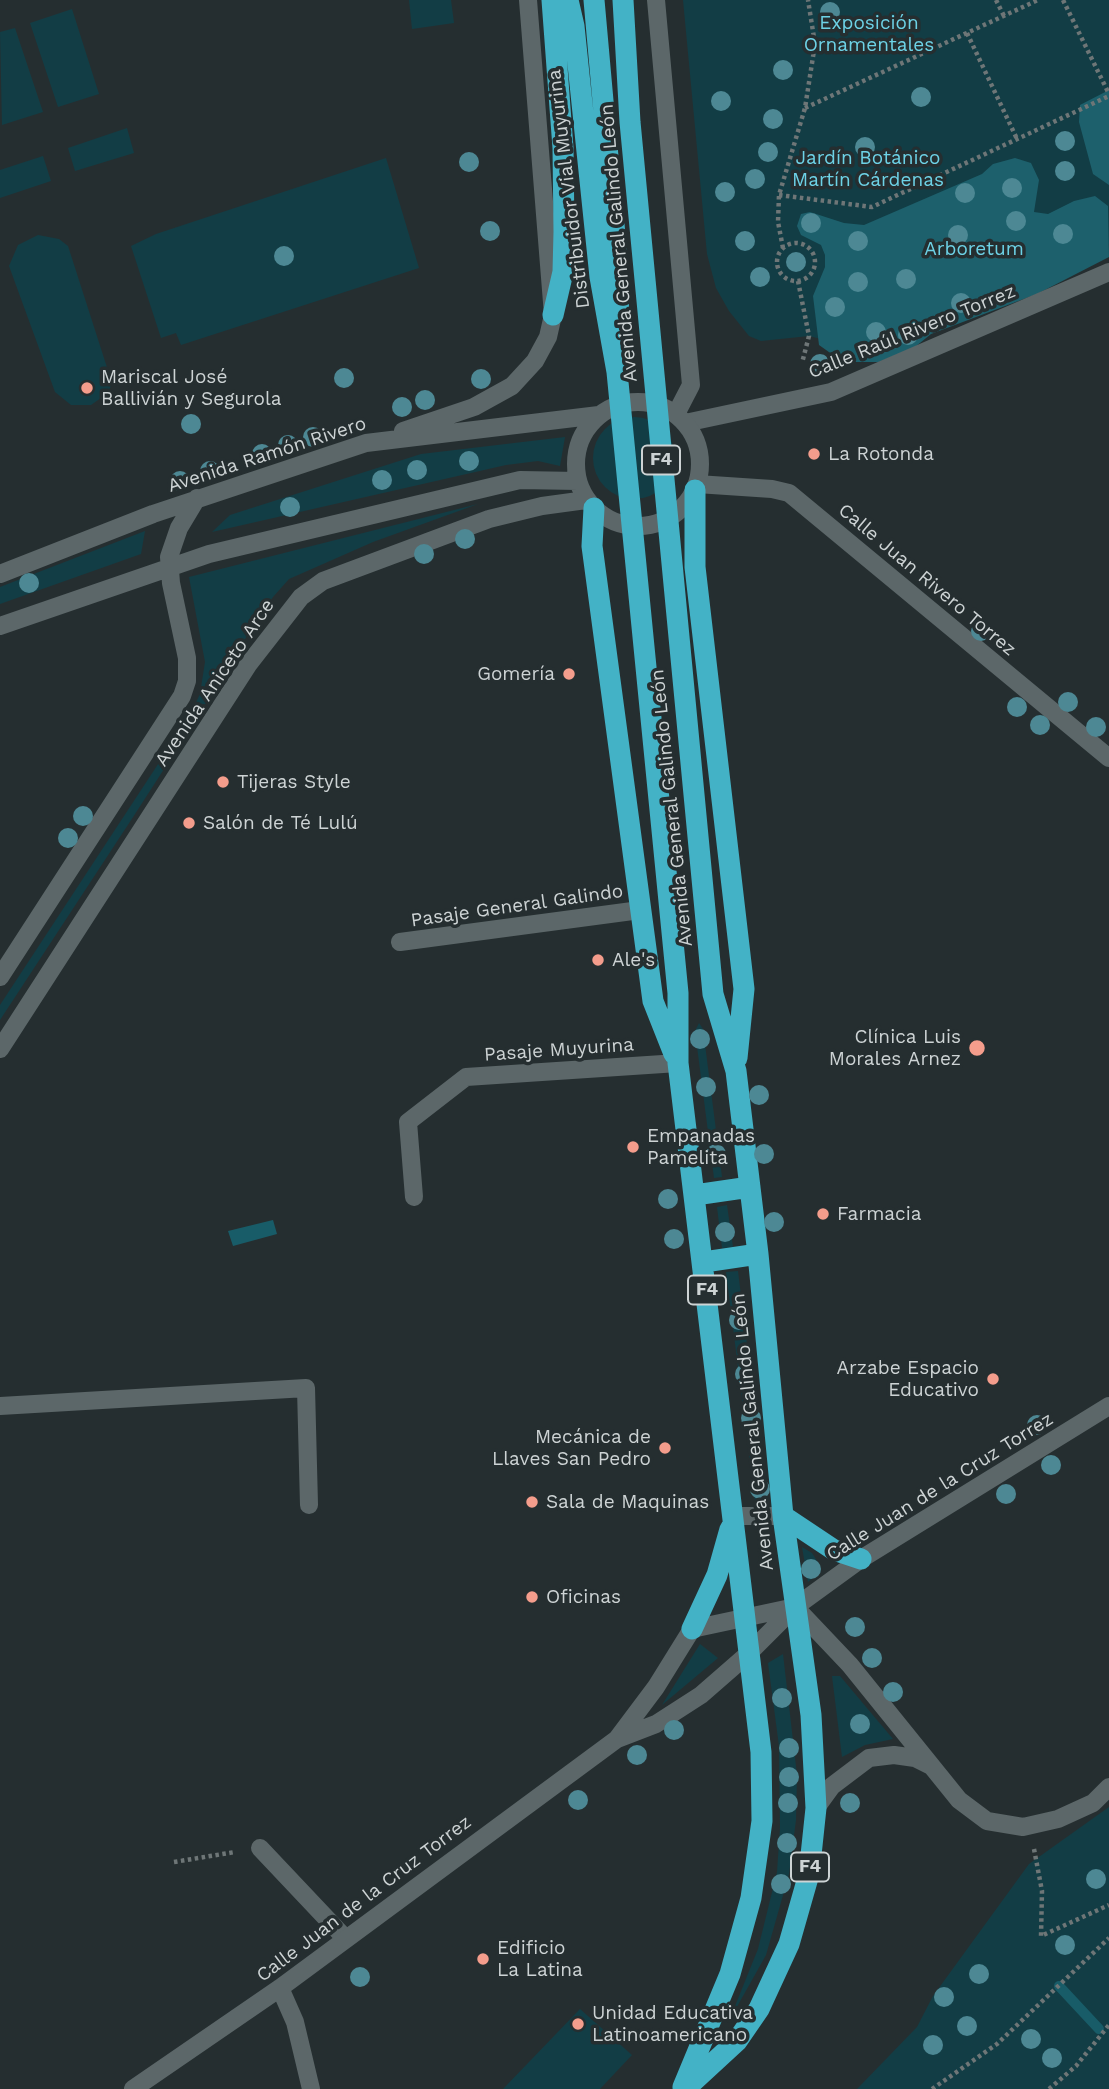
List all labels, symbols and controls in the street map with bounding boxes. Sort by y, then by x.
park label: Exposición Ornamentales [804,12,934,56]
street label: Distribuidor Vial Muyurina [543,68,595,310]
street label: Avenida General Galindo León [595,103,643,383]
park label: Jardín Botánico Martín Cárdenas [792,147,944,191]
park label: Arboretum [924,238,1024,260]
street label: Calle Raúl Rivero Torrez [805,280,1019,384]
place label: Mariscal José Ballivián y Segurola [101,366,281,410]
marker: Mariscal José Ballivián y Segurola [79,380,95,396]
street label: Avenida Ramón Rivero [165,412,369,498]
place label: La Rotonda [828,443,934,465]
road number: F4 [642,446,680,474]
marker: La Rotonda [806,446,822,462]
street label: Calle Juan Rivero Torrez [833,499,1021,661]
street label: Avenida Aniceto Arce [151,595,279,771]
place label: Gomería [477,663,555,685]
marker: Gomería [561,666,577,682]
street label: Avenida General Galindo León [646,668,698,948]
place label: Tijeras Style [237,771,351,793]
marker: Tijeras Style [215,774,231,790]
place label: Salón de Té Lulú [203,812,358,834]
marker: Salón de Té Lulú [181,815,197,831]
street label: Pasaje General Galindo [409,880,625,932]
place label: Ale's [612,949,655,971]
marker: Ale's [590,952,606,968]
place label: Clínica Luis Morales Arnez [829,1026,961,1070]
street label: Pasaje Muyurina [483,1033,635,1067]
marker: Clínica Luis Morales Arnez [967,1038,987,1058]
place label: Empanadas Pamelita [647,1125,755,1169]
marker: Empanadas Pamelita [625,1139,641,1155]
place label: Farmacia [837,1203,921,1225]
marker: Farmacia [815,1206,831,1222]
road number: F4 [688,1275,726,1304]
street label: Avenida General Galindo León [727,1292,779,1572]
place label: Arzabe Espacio Educativo [837,1357,979,1401]
marker: Arzabe Espacio Educativo [985,1371,1001,1387]
street label: Calle Juan de la Cruz Torrez [823,1408,1057,1566]
place label: Mecánica de Llaves San Pedro [492,1426,651,1470]
marker: Mecánica de Llaves San Pedro [657,1440,673,1456]
place label: Sala de Maquinas [546,1491,709,1513]
marker: Sala de Maquinas [524,1494,540,1510]
place label: Oficinas [546,1586,621,1608]
marker: Oficinas [524,1589,540,1605]
street label: Calle Juan de la Cruz Torrez [252,1811,476,1987]
road number: F4 [791,1853,829,1882]
place label: Edificio La Latina [497,1937,583,1981]
marker: Edificio La Latina [475,1951,491,1967]
place label: Unidad Educativa Latinoamericano [592,2002,753,2046]
marker: Unidad Educativa Latinoamericano [570,2016,586,2032]

